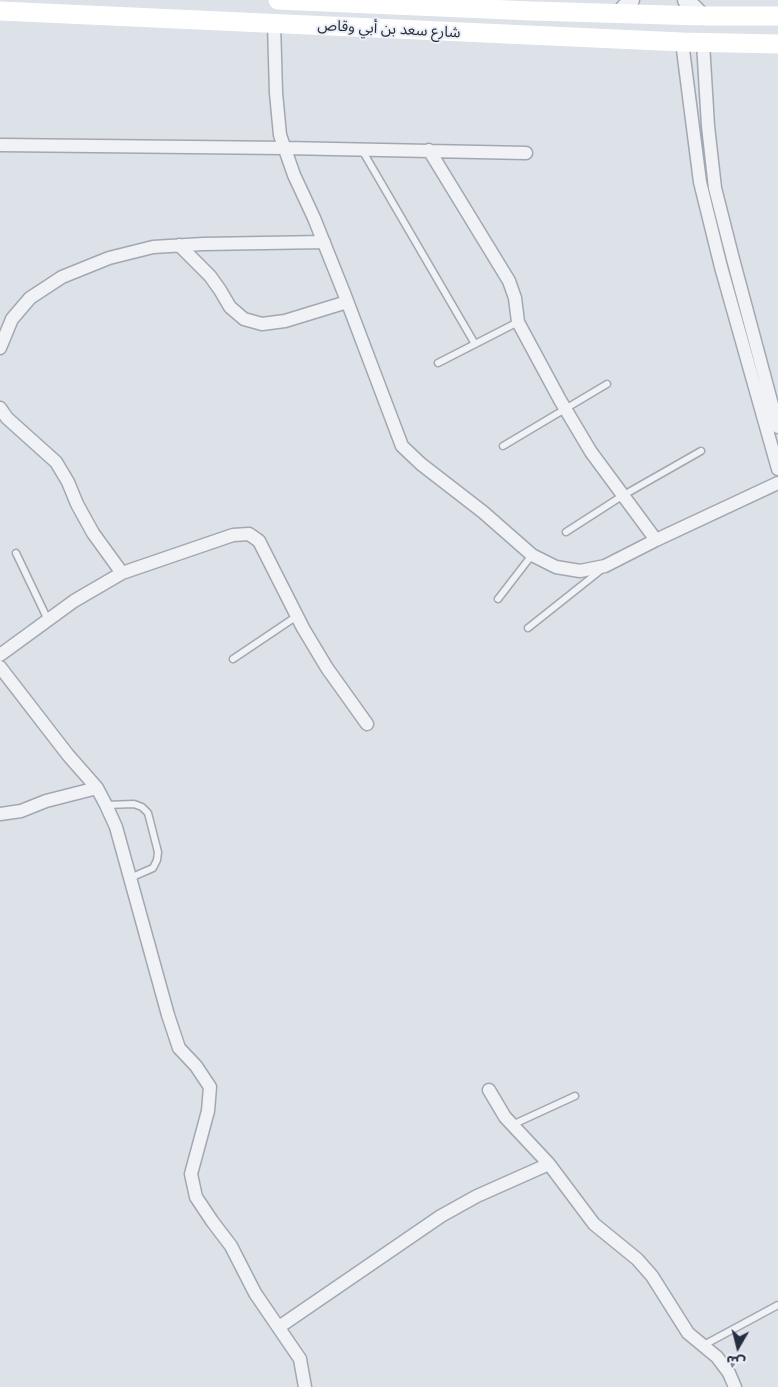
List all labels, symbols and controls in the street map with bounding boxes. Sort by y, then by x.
street label: شارع سعد بن أبي وقاص [317,16,461,42]
north arrow [713,1322,763,1372]
text: ش [725,1353,747,1371]

